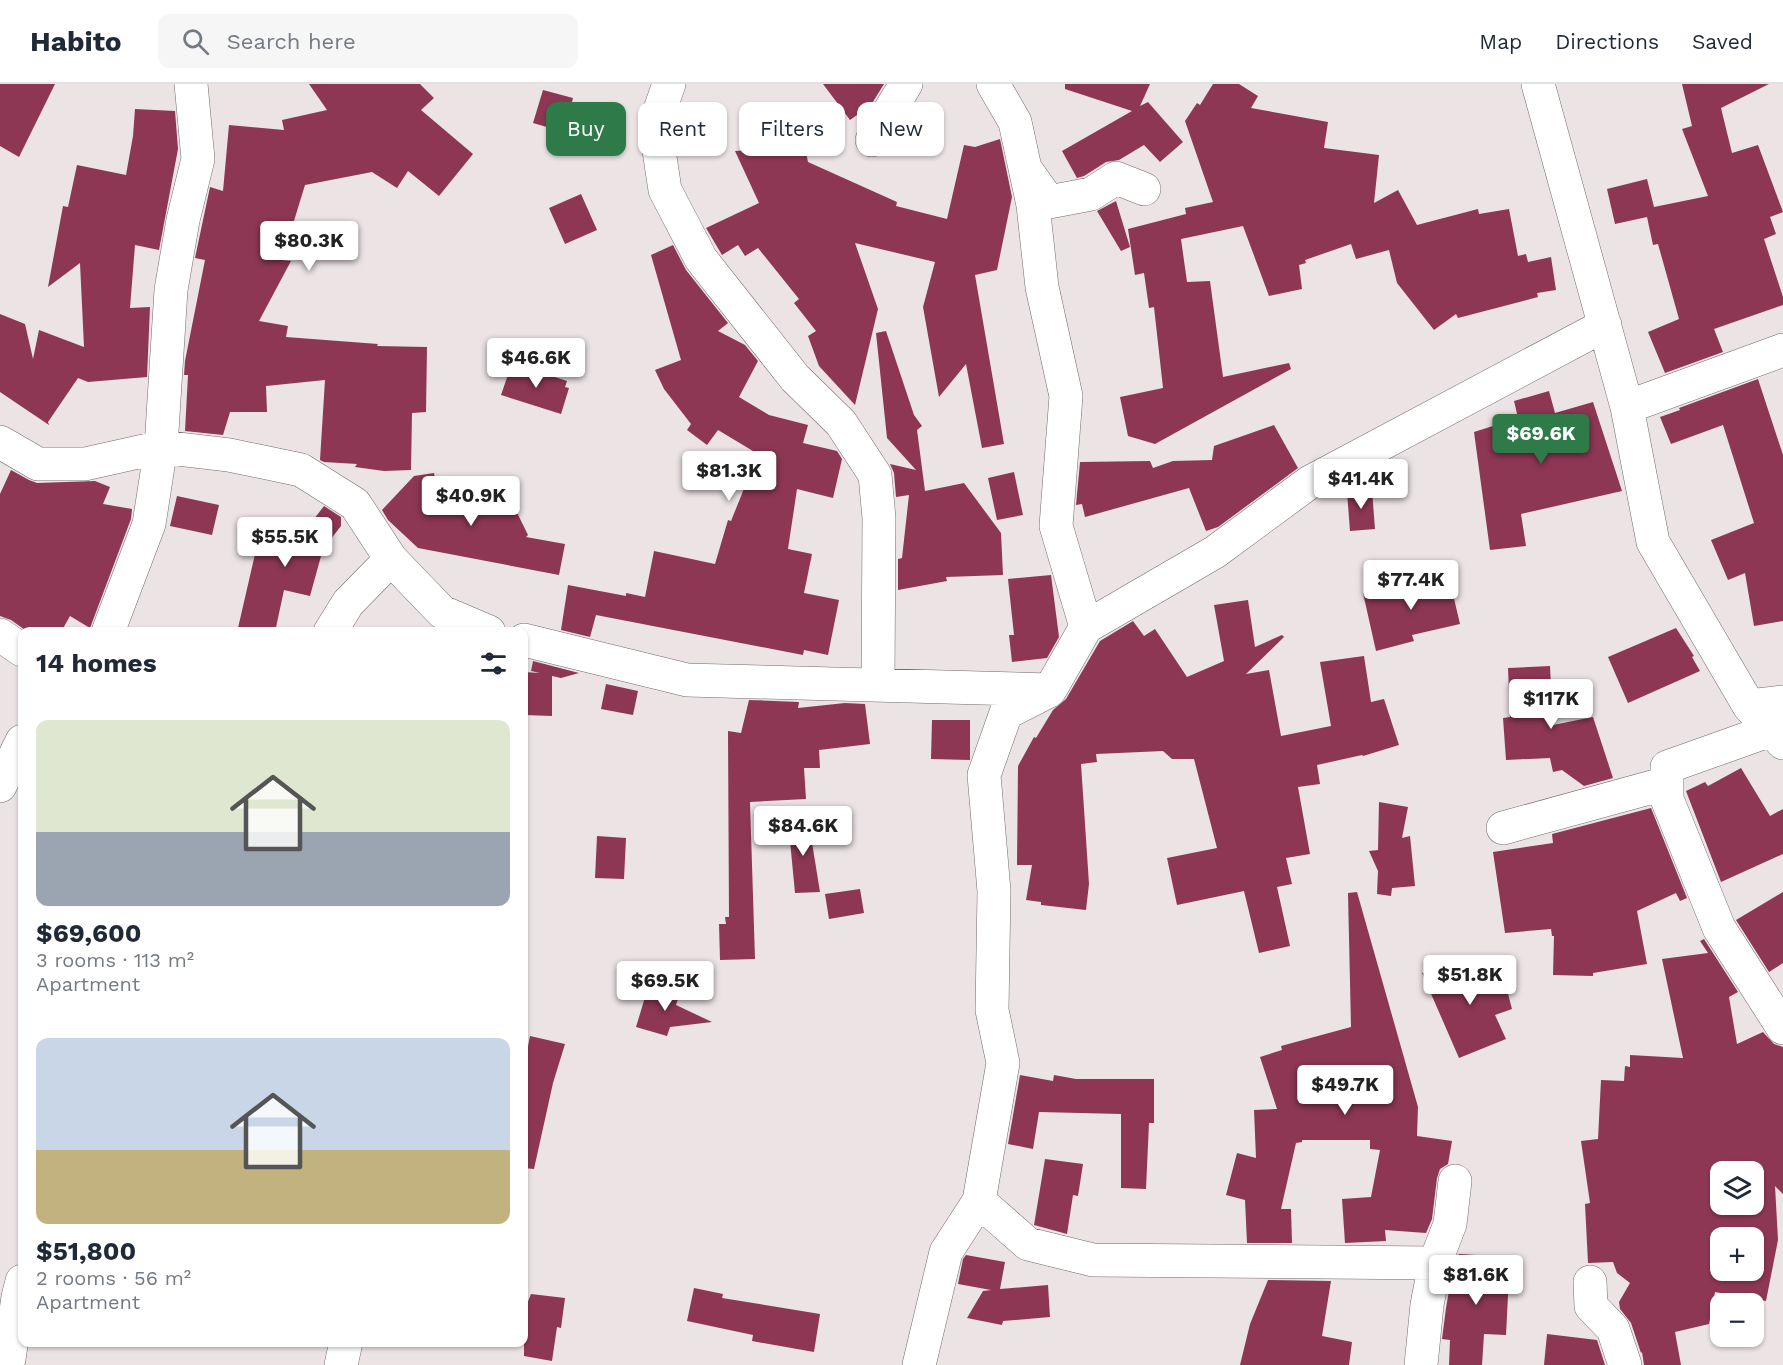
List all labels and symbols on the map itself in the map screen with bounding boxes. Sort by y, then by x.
pin: $80.3K [260,221,358,272]
pin: $46.6K [487,338,585,389]
pin: $69.6K [1492,414,1590,465]
pin: $81.3K [680,451,778,502]
pin: $41.4K [1312,459,1410,510]
pin: $40.9K [422,476,520,527]
pin: $55.5K [236,517,334,568]
pin: $77.4K [1362,560,1460,611]
pin: $117K [1509,679,1593,730]
pin: $84.6K [754,806,852,857]
pin: $51.8K [1421,955,1519,1006]
pin: $69.5K [616,961,714,1012]
pin: $49.7K [1296,1065,1394,1116]
pin: $81.6K [1427,1255,1525,1306]

